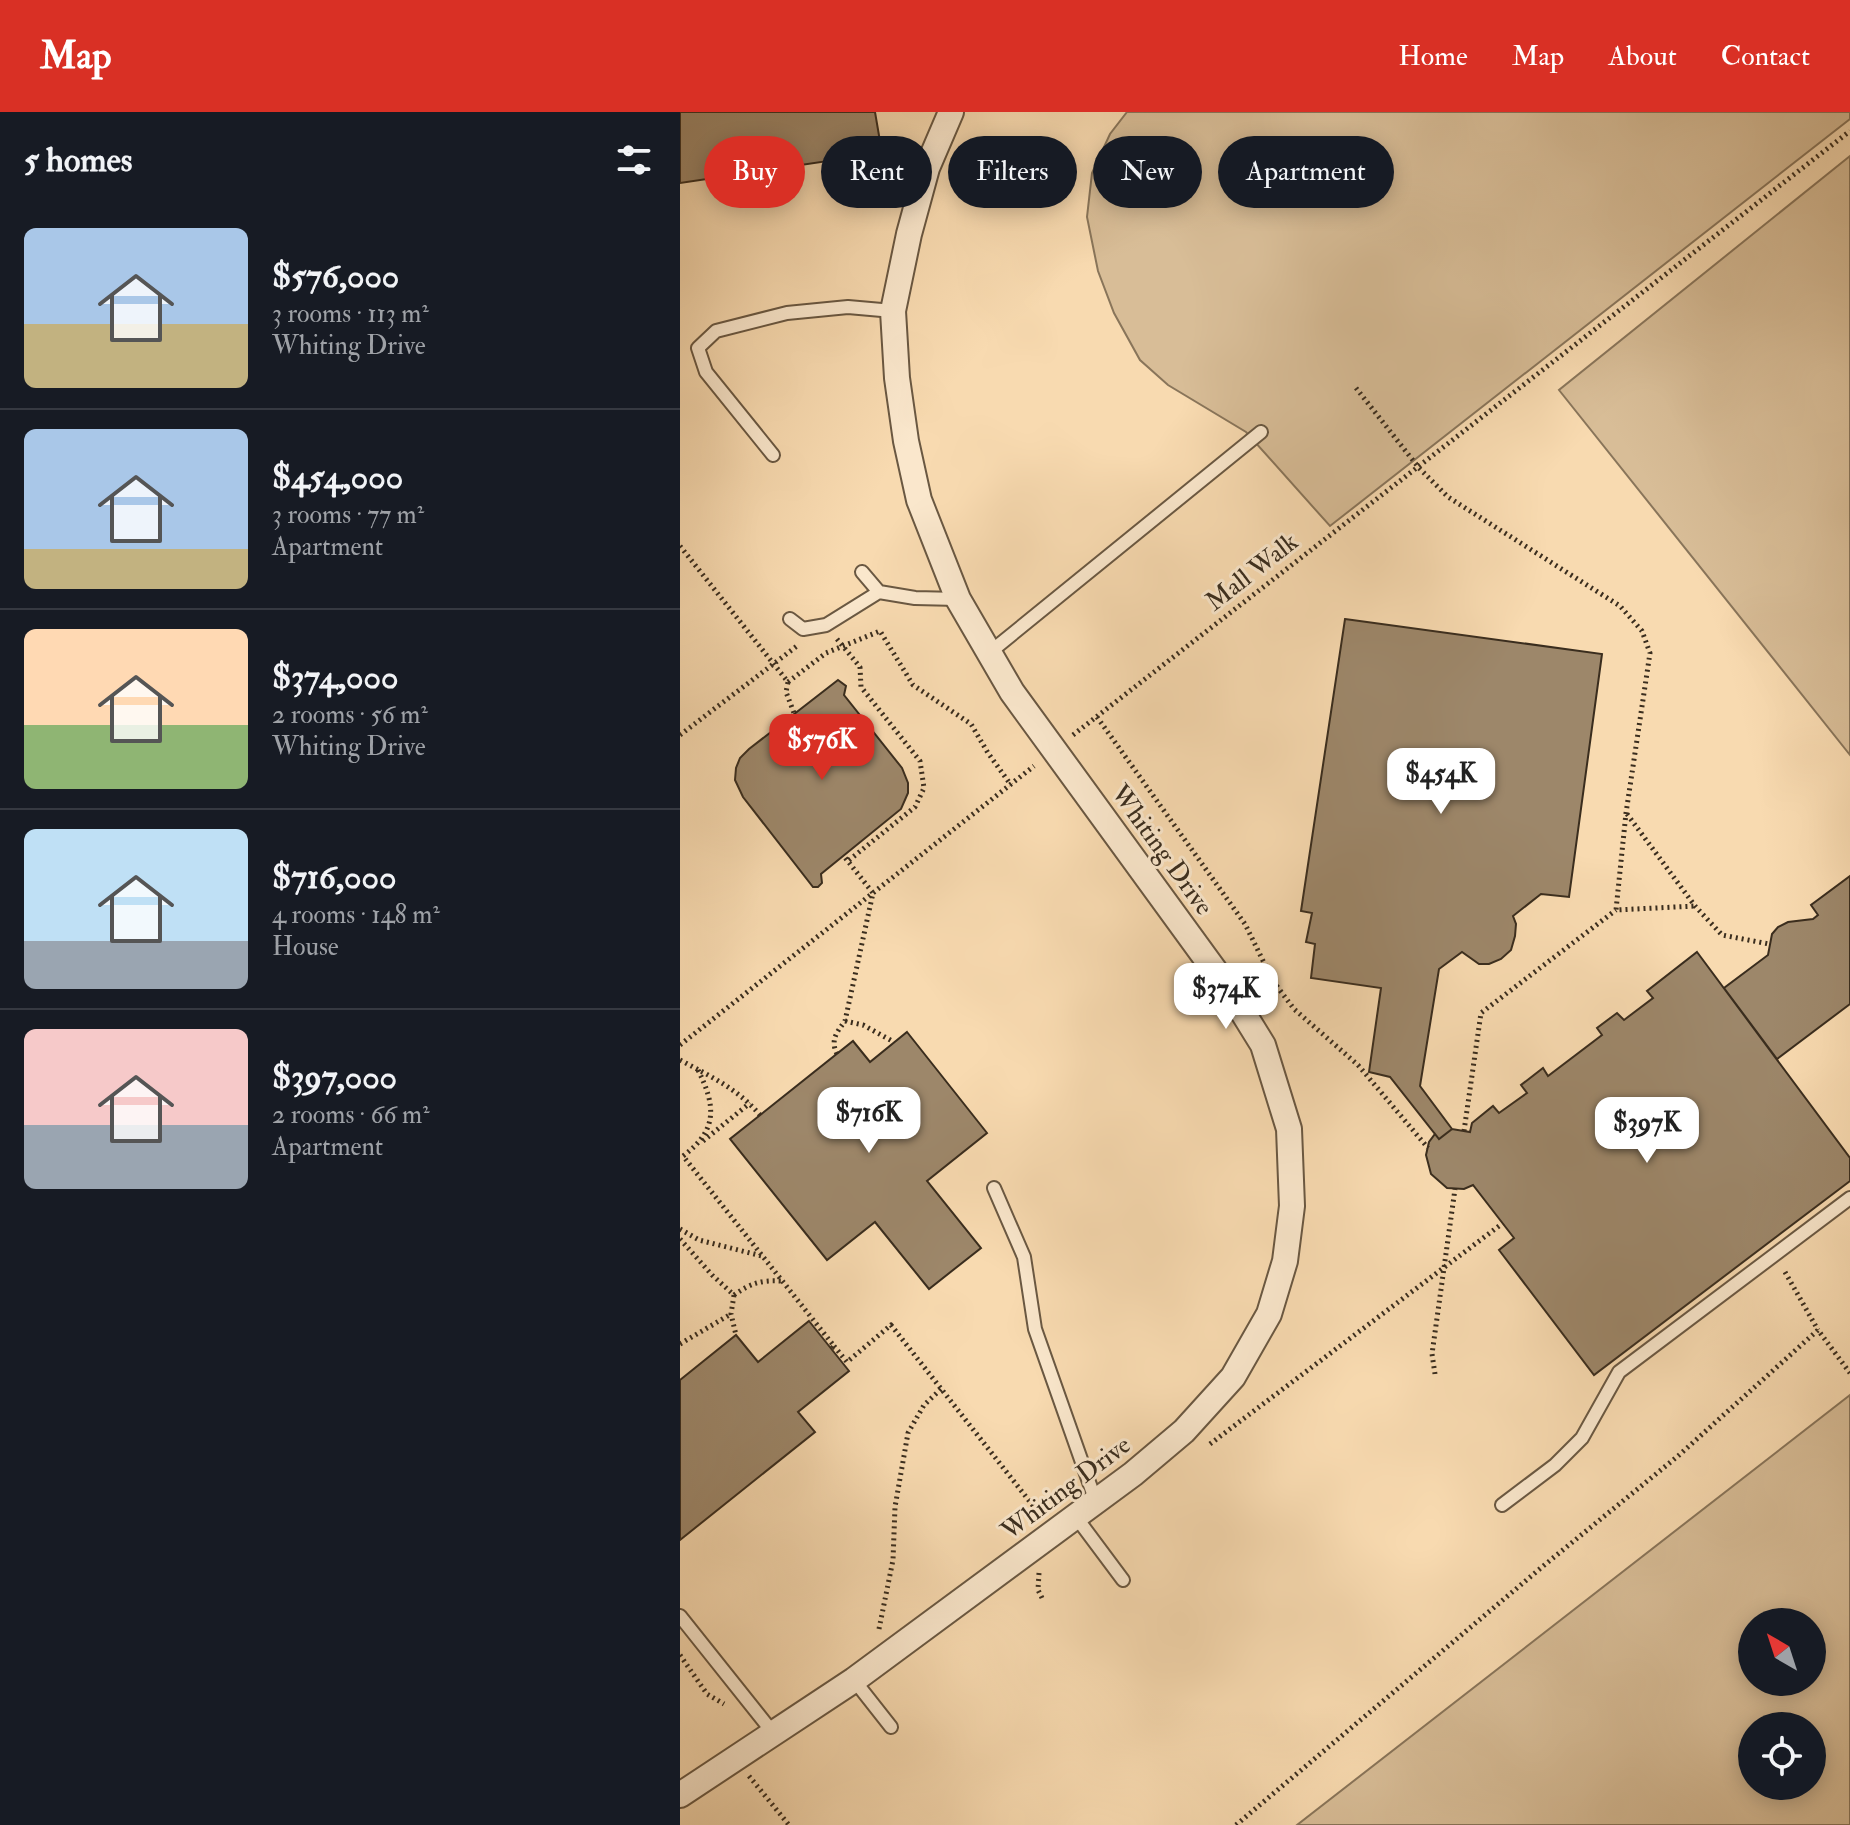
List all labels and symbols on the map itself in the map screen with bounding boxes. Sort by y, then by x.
street label: Mall Walk [1199,526,1305,618]
pin: $576K [766,714,878,782]
pin: $454K [1385,748,1497,816]
street label: Whiting Drive [1103,778,1220,922]
pin: $374K [1170,963,1282,1031]
pin: $716K [813,1087,925,1155]
pin: $397K [1591,1097,1703,1165]
street label: Whiting Drive [994,1429,1137,1548]
north arrow [1738,1608,1826,1696]

